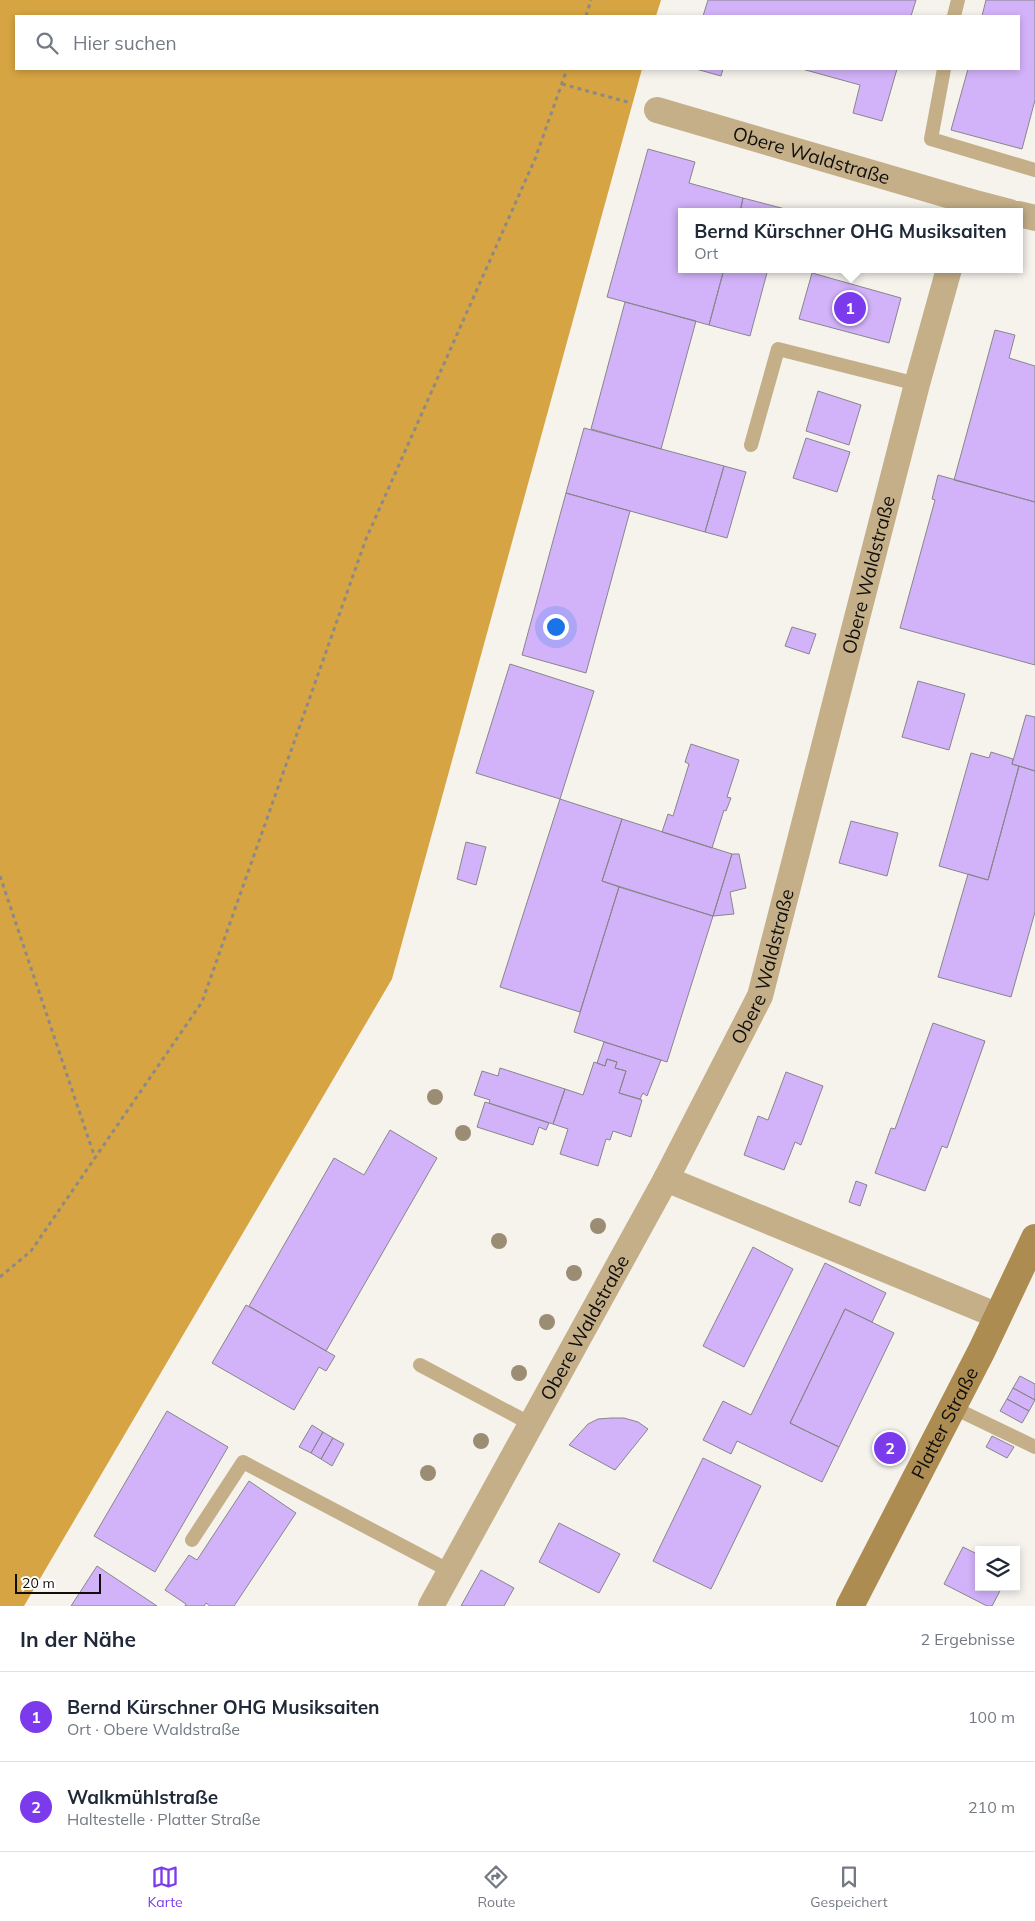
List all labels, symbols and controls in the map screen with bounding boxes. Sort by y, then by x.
search box [15,15,1020,70]
icon: search [33,29,61,57]
text: Hier suchen [73,31,177,55]
street label: Obere Waldstraße [730,121,893,190]
popup [678,208,1023,273]
text: Bernd Kürschner OHG Musiksaiten [694,219,1007,243]
text: Ort [694,243,718,263]
pin: 1 [834,289,866,327]
street label: Obere Waldstraße [836,493,900,656]
your location [543,614,569,640]
street label: Obere Waldstraße [725,886,799,1048]
street label: Obere Waldstraße [535,1250,634,1404]
street label: Platter Straße [906,1363,983,1483]
pin: 2 [874,1429,906,1467]
map controls [975,1546,1020,1591]
button: layers [975,1546,1020,1591]
scale bar [15,1571,101,1594]
text: 20 m [22,1574,55,1592]
text: In der Nähe [20,1626,136,1652]
text: 2 Ergebnisse [920,1629,1015,1649]
text: Bernd Kürschner OHG Musiksaiten [67,1695,380,1719]
text: 1 [31,1707,41,1727]
text: 100 m [968,1707,1015,1727]
text: Ort · Obere Waldstraße [67,1719,240,1739]
text: Walkmühlstraße [67,1785,218,1809]
text: 2 [31,1797,41,1817]
text: 210 m [968,1797,1015,1817]
text: Haltestelle · Platter Straße [67,1809,260,1829]
tab: Karte [147,1863,183,1911]
tab: Route [477,1863,515,1911]
tab: Gespeichert [810,1863,888,1911]

